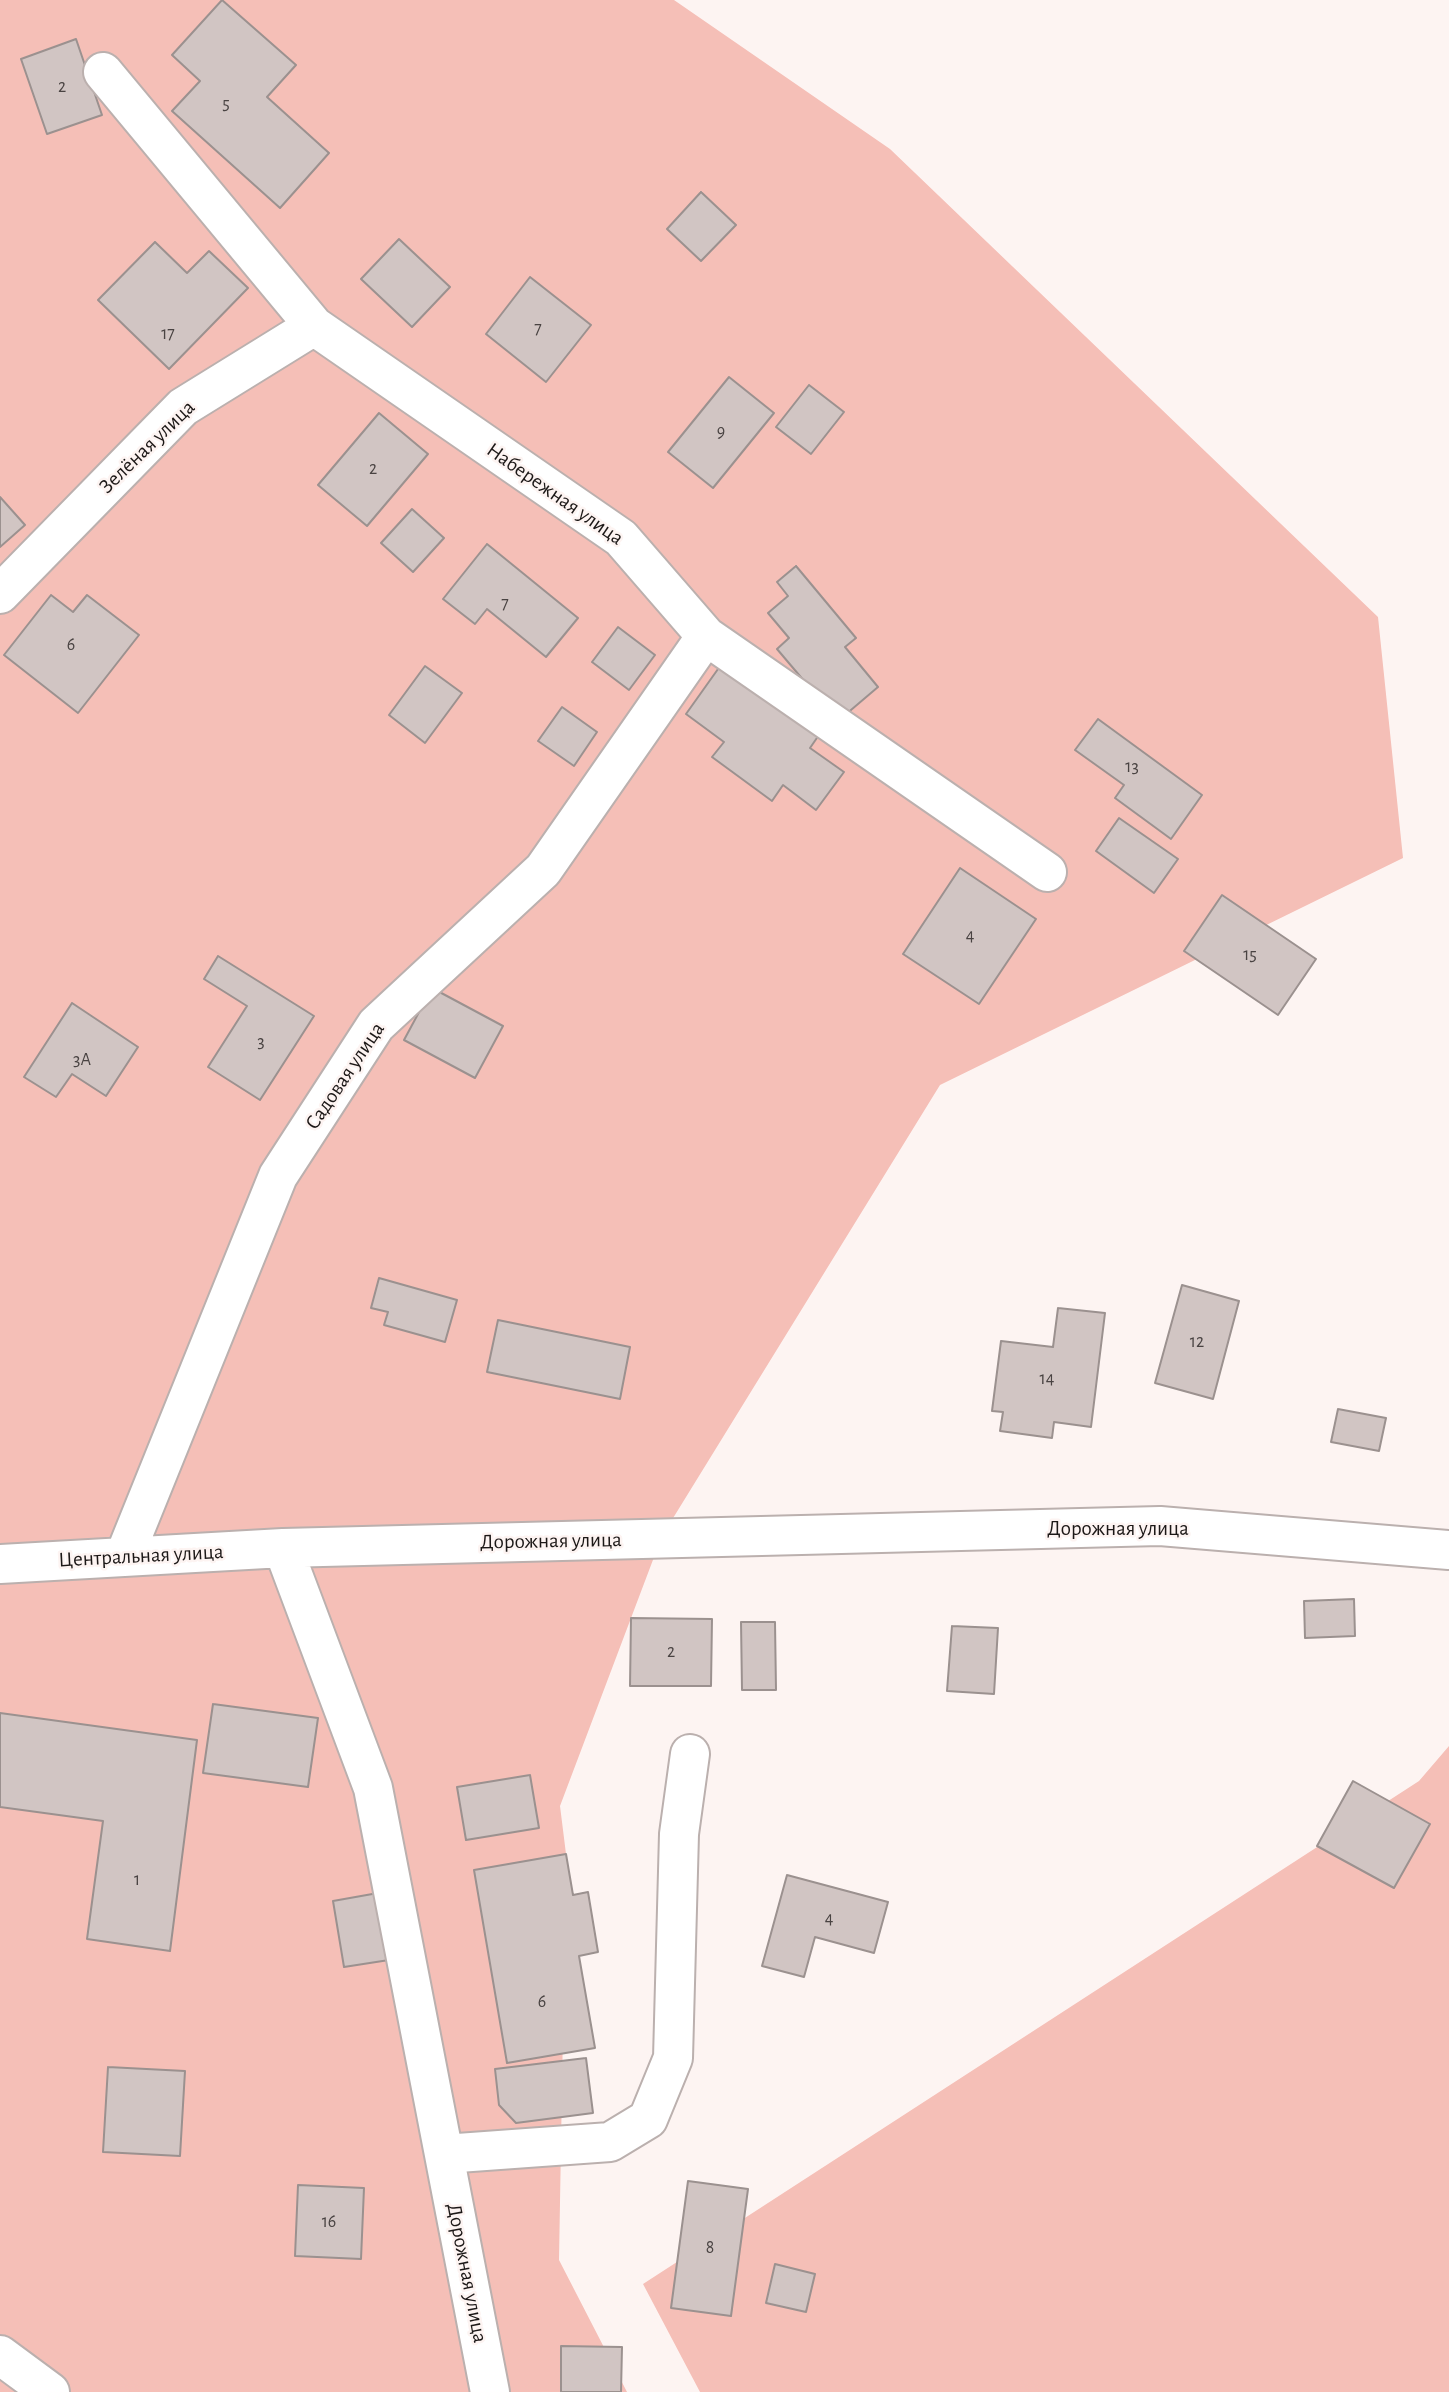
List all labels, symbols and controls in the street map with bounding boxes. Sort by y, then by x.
house number: 2 [58,76,66,98]
house number: 5 [222,93,230,115]
house number: 7 [534,318,542,340]
house number: 17 [161,323,175,345]
street label: Зелёная улица [94,395,200,499]
house number: 9 [717,421,725,443]
street label: Набережная улица [482,437,628,551]
house number: 2 [369,458,377,480]
house number: 7 [501,593,509,615]
house number: 6 [67,634,75,656]
house number: 13 [1125,756,1139,778]
house number: 4 [966,925,974,947]
house number: 15 [1243,944,1257,966]
street label: Садовая улица [300,1017,390,1135]
house number: 3 [257,1031,265,1053]
house number: 3А [73,1049,91,1071]
house number: 12 [1190,1331,1204,1353]
house number: 14 [1040,1368,1054,1390]
street label: Дорожная улица [1047,1516,1189,1542]
street label: Дорожная улица [480,1527,622,1555]
street label: Центральная улица [58,1539,224,1573]
house number: 2 [667,1641,675,1663]
house number: 1 [134,1869,140,1891]
house number: 4 [825,1908,833,1930]
house number: 6 [538,1991,546,2013]
street label: Дорожная улица [441,2201,493,2345]
house number: 16 [322,2211,336,2233]
house number: 8 [706,2237,714,2259]

